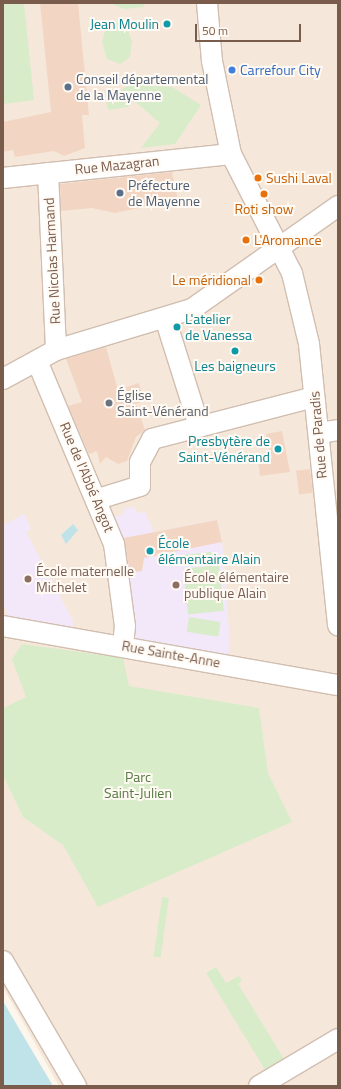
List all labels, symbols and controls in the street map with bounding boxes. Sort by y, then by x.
place label: Jean Moulin [90,16,159,32]
scale bar [197,16,303,42]
marker: Jean Moulin [162,19,172,29]
text: 50 m [202,21,228,40]
place label: Carrefour City [240,62,321,78]
marker: Carrefour City [227,65,237,75]
place label: Conseil départemental de la Mayenne [76,71,208,104]
marker: Conseil départemental de la Mayenne [63,82,73,92]
street label: Rue Mazagran [74,152,160,178]
place label: Sushi Laval [266,170,332,186]
marker: Sushi Laval [253,173,263,183]
place label: Préfecture de Mayenne [128,177,200,210]
marker: Préfecture de Mayenne [115,188,125,198]
marker: Roti show [259,189,269,199]
street label: Rue Nicolas Harmand [40,197,64,325]
place label: Roti show [235,201,293,217]
place label: L'Aromance [254,232,322,248]
marker: L'Aromance [241,235,251,245]
place label: Le méridional [172,272,251,288]
marker: Le méridional [254,275,264,285]
place label: L'atelier de Vanessa [185,311,252,344]
marker: L'atelier de Vanessa [172,322,182,332]
marker: Les baigneurs [230,346,240,356]
place label: Les baigneurs [194,358,276,374]
place label: Église Saint-Vénérand [117,387,209,420]
street label: Rue de Paradis [306,391,330,479]
marker: Église Saint-Vénérand [104,398,114,408]
street label: Rue de l'Abbé Angot [56,420,118,534]
place label: Presbytère de Saint-Vénérand [178,433,270,466]
marker: Presbytère de Saint-Vénérand [273,444,283,454]
place label: École élémentaire Alain [158,535,261,568]
marker: École élémentaire Alain [145,546,155,556]
place label: École maternelle Michelet [36,563,134,596]
place label: École élémentaire publique Alain [184,569,289,602]
marker: École maternelle Michelet [23,574,33,584]
marker: École élémentaire publique Alain [171,580,181,590]
street label: Rue Sainte-Anne [120,637,222,671]
park label: Parc Saint-Julien [104,769,172,802]

